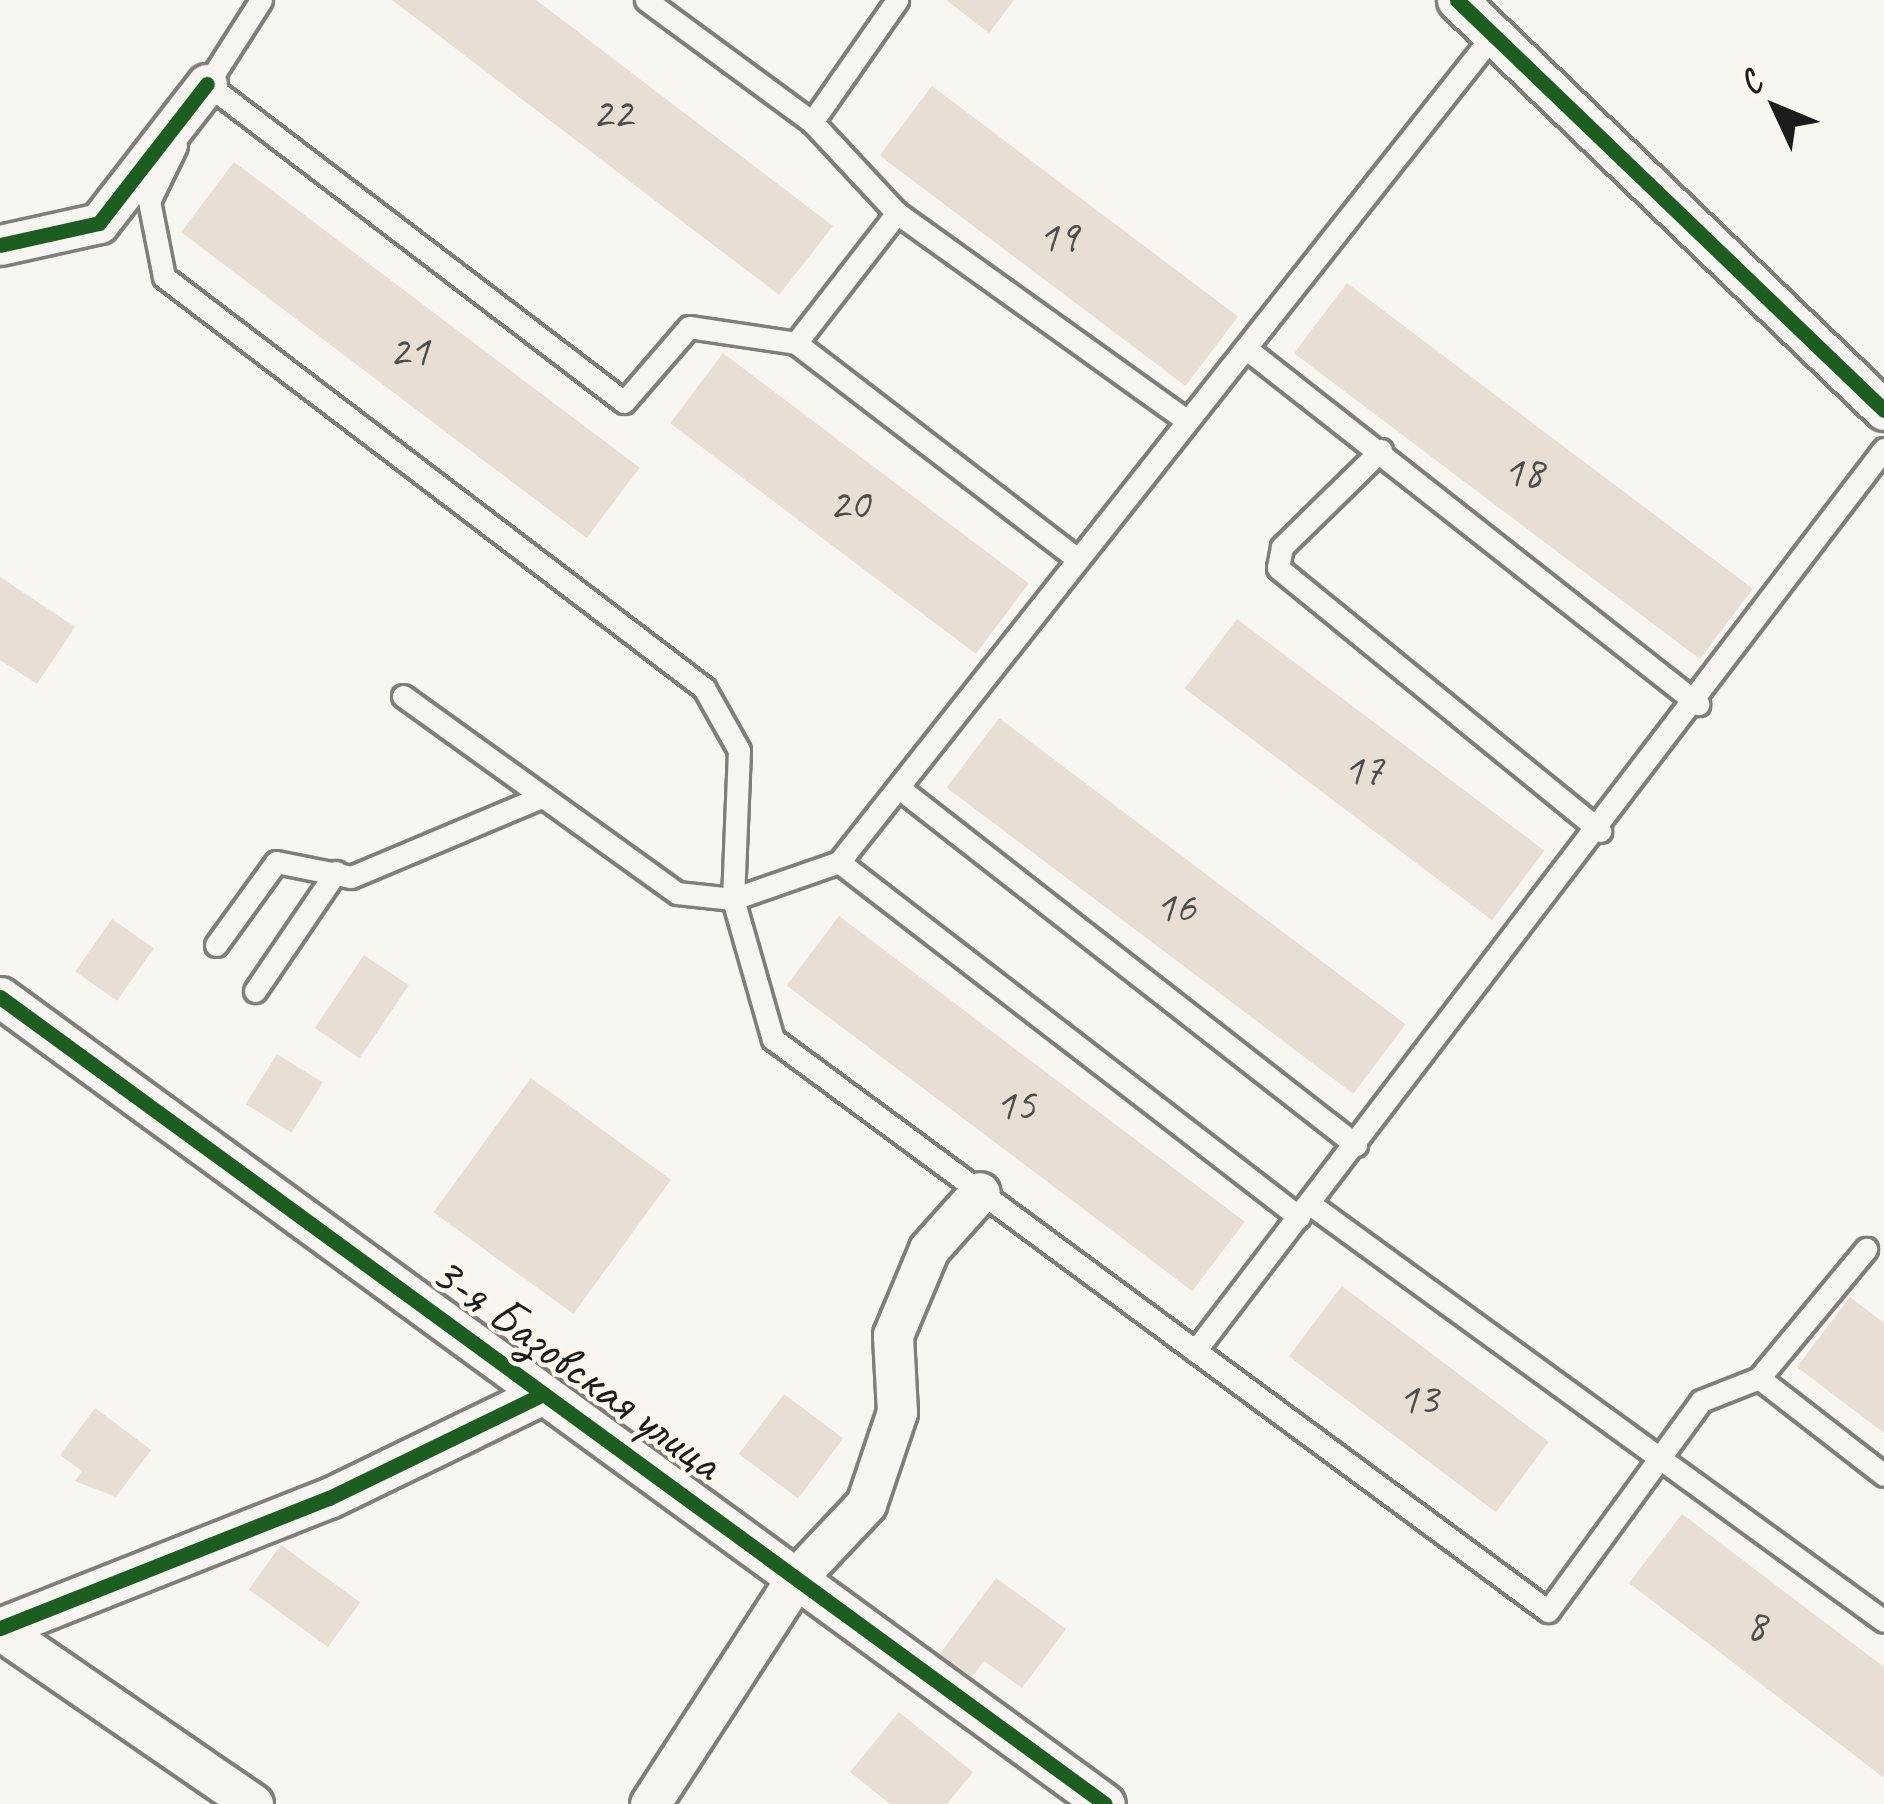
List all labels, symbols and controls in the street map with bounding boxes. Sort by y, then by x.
north arrow [1716,48,1836,168]
text: С [1729,63,1771,103]
house number: 22 [592,86,632,140]
house number: 19 [1038,210,1078,264]
house number: 21 [389,324,429,378]
house number: 18 [1503,445,1543,499]
house number: 20 [829,477,869,531]
house number: 17 [1343,743,1383,797]
house number: 16 [1155,880,1195,934]
house number: 15 [995,1078,1035,1132]
street label: 3-я Базовская улица [416,1239,738,1495]
house number: 13 [1398,1372,1438,1426]
house number: 8 [1746,1598,1766,1652]

